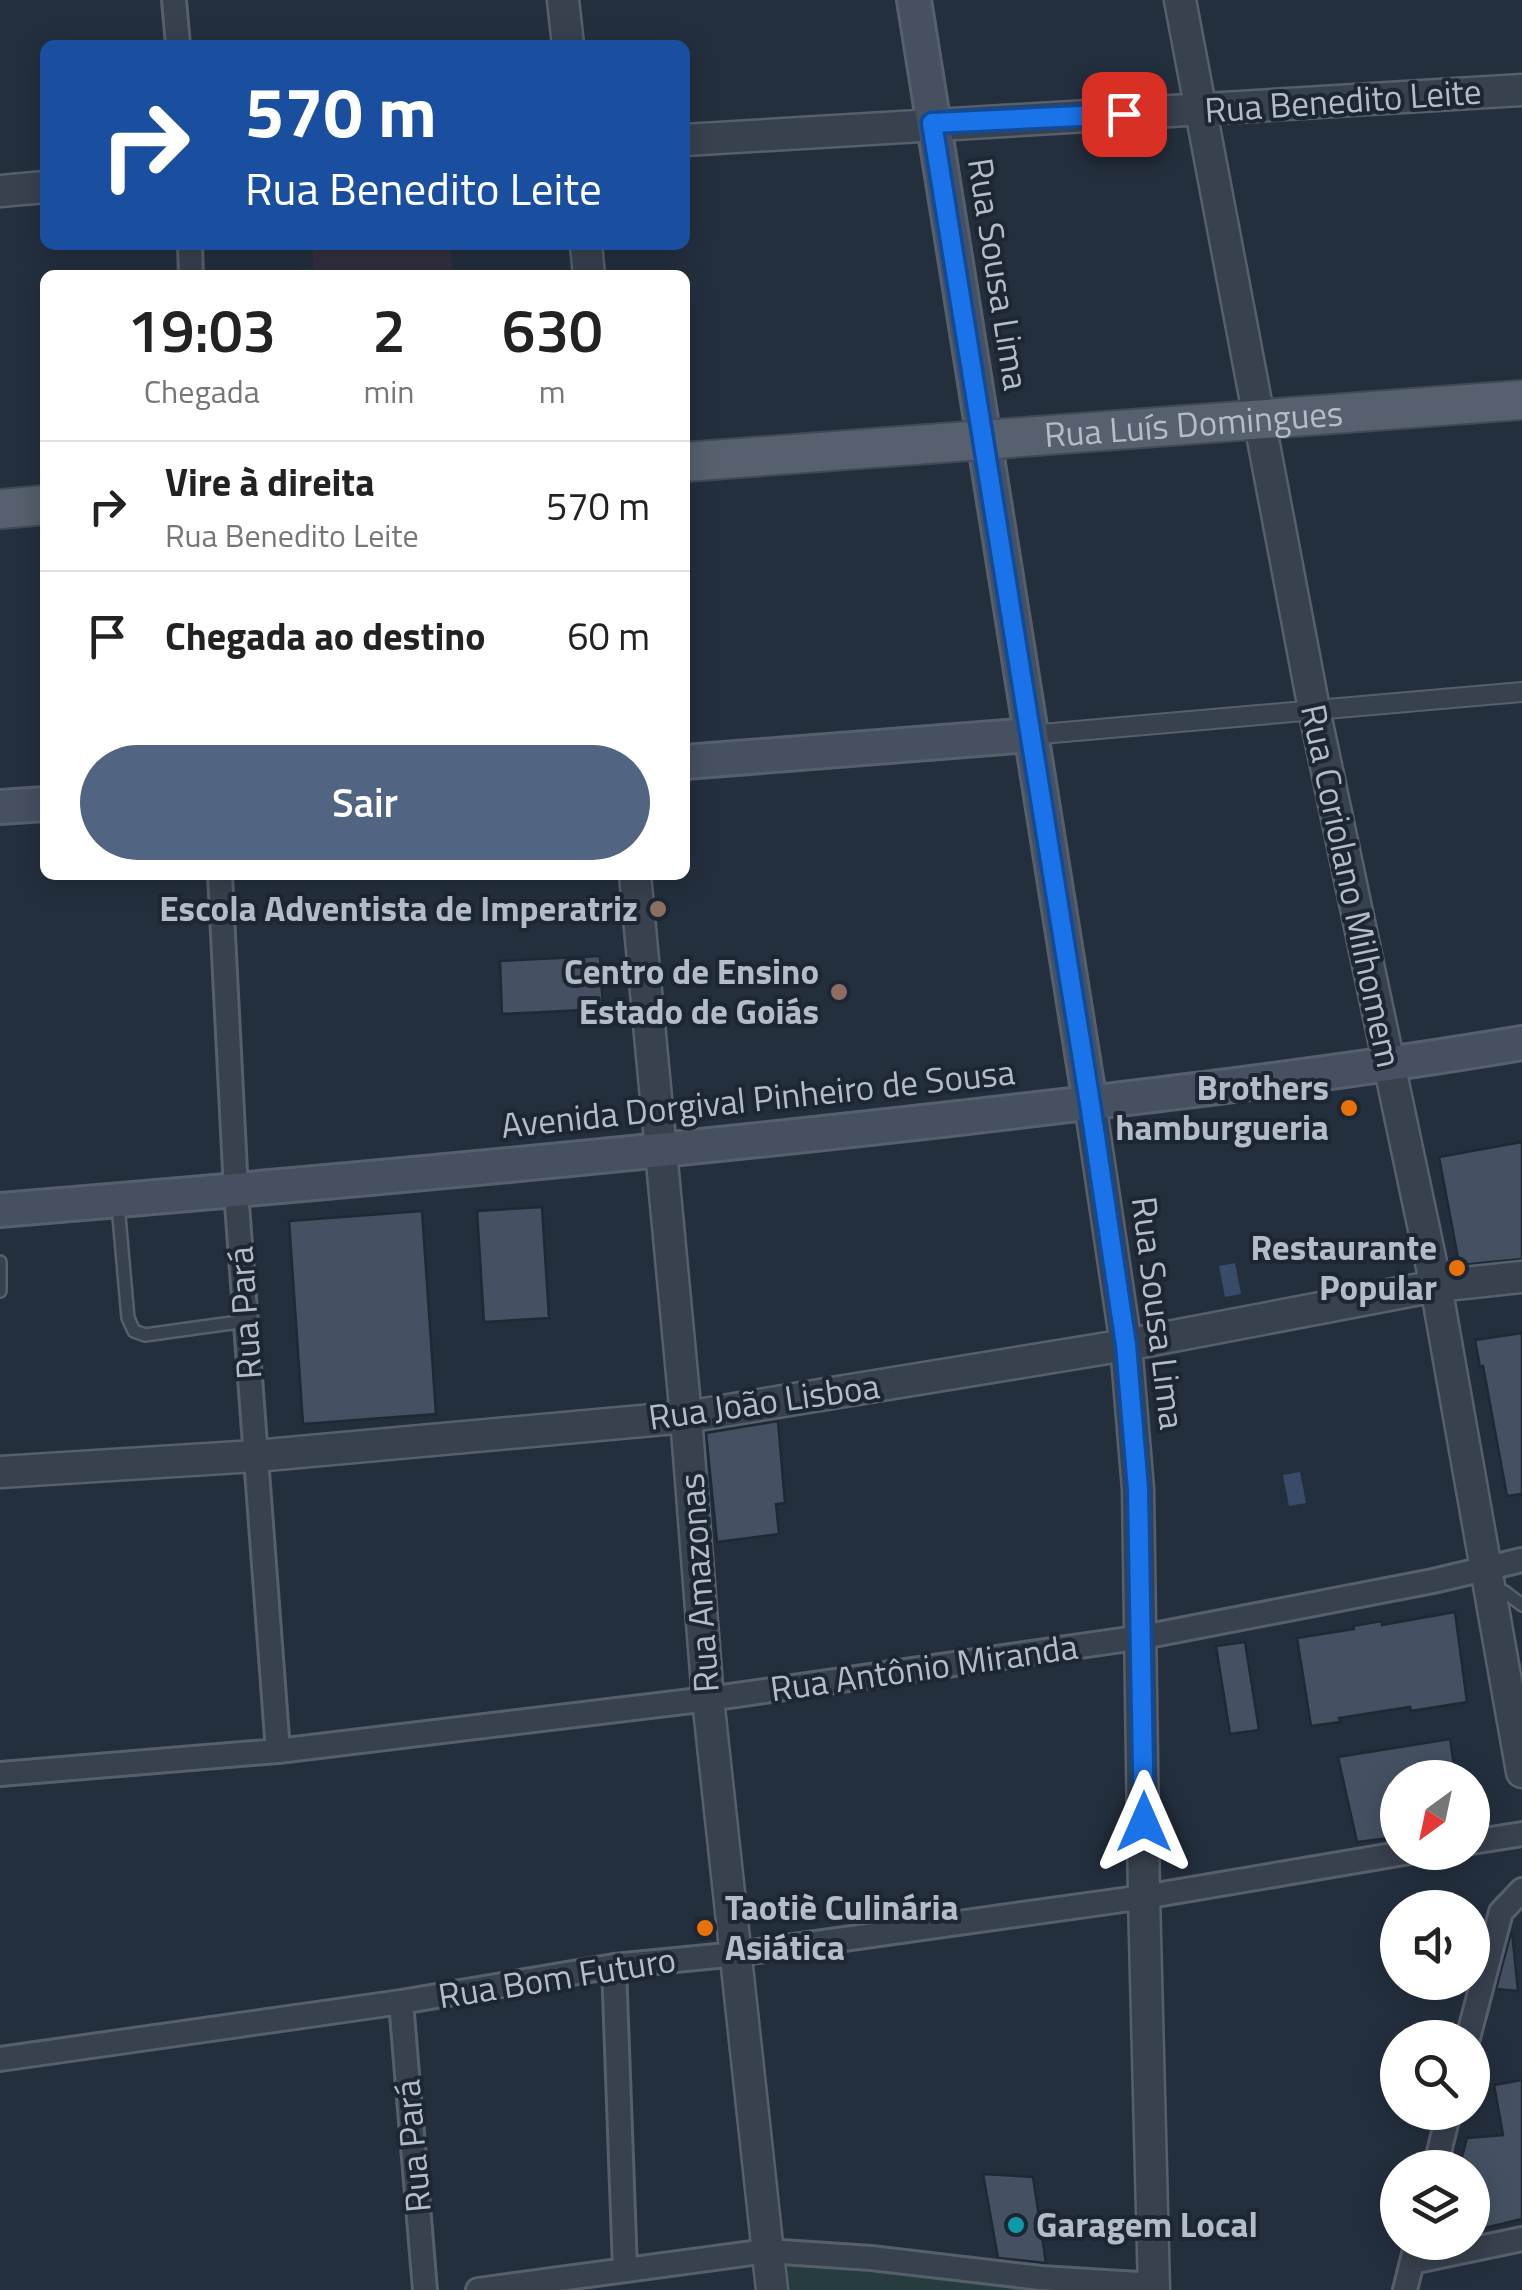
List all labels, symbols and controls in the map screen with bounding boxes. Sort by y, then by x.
text: 570 m [245,58,437,164]
street label: Rua Benedito Leite [1203,63,1483,137]
pin [1082,72,1167,157]
icon: right [80,80,210,210]
icon: arrive [1097,87,1152,142]
text: Rua Benedito Leite [245,154,602,222]
street label: Rua Sousa Lima [954,154,1044,394]
text: 19:03 [127,284,276,375]
text: 2 [372,284,406,375]
text: 630 [502,284,603,375]
text: Chegada [144,367,260,415]
text: min [363,367,414,415]
text: m [539,367,566,415]
street label: Rua Luís Domingues [1042,385,1345,461]
text: Vire à direita [165,453,375,511]
text: 570 m [546,477,650,535]
icon: right [80,479,135,534]
text: Rua Benedito Leite [165,511,419,559]
text: Chegada ao destino [165,607,485,665]
text: 60 m [567,607,650,665]
icon: arrive [80,609,135,664]
street label: Rua Coriolano Milhomem [1287,699,1417,1072]
button: Sair [80,745,650,860]
place label: Escola Adventista de Imperatriz [159,881,638,935]
marker: Escola Adventista de Imperatriz [647,898,669,920]
place label: Centro de Ensino Estado de Goiás [564,944,819,1038]
marker: Centro de Ensino Estado de Goiás [828,981,850,1003]
street label: Avenida Dorgival Pinheiro de Sousa [498,1044,1017,1152]
place label: Brothers hamburgueria [1115,1060,1329,1154]
marker: Brothers hamburgueria [1338,1097,1360,1119]
street label: Rua Sousa Lima [1118,1193,1200,1432]
place label: Restaurante Popular [1250,1220,1437,1314]
street label: Rua Pará [212,1245,276,1381]
marker: Restaurante Popular [1446,1257,1468,1279]
street label: Rua João Lisboa [645,1358,883,1444]
street label: Rua Amazonas [663,1472,733,1695]
street label: Rua Antônio Miranda [767,1619,1081,1715]
north arrow [1380,1760,1490,1870]
map controls [1380,1760,1490,2260]
position arrow [1092,1770,1196,1874]
place label: Taotiè Culinária Asiática [725,1880,959,1974]
button: sound [1380,1890,1490,2000]
marker: Taotiè Culinária Asiática [694,1917,716,1939]
street label: Rua Bom Futuro [434,1932,679,2022]
button: search [1380,2020,1490,2130]
street label: Rua Pará [379,2077,445,2215]
button: layers [1380,2150,1490,2260]
place label: Garagem Local [1036,2197,1258,2251]
marker: Garagem Local [1005,2214,1027,2236]

